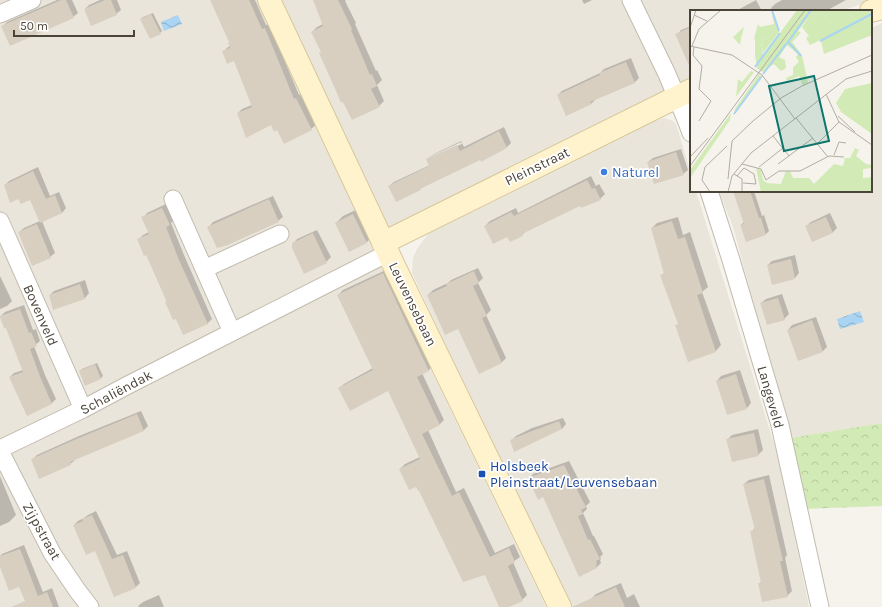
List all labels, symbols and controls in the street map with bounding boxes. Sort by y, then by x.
inset map [690,10,872,192]
scale bar [14,12,134,38]
text: 50 m [20,19,48,33]
street label: Pleinstraat [502,144,572,189]
place label: Naturel [612,164,659,181]
marker: Naturel [599,167,609,177]
street label: Leuvensebaan [385,259,440,349]
street label: Bovenveld [19,282,62,349]
street label: Langeveld [753,364,788,430]
street label: Schaliëndak [77,366,155,419]
place label: Holsbeek Pleinstraat/Leuvensebaan [490,458,657,491]
marker: Holsbeek Pleinstraat/Leuvensebaan [477,469,487,479]
street label: Zijpstraat [19,499,64,563]

